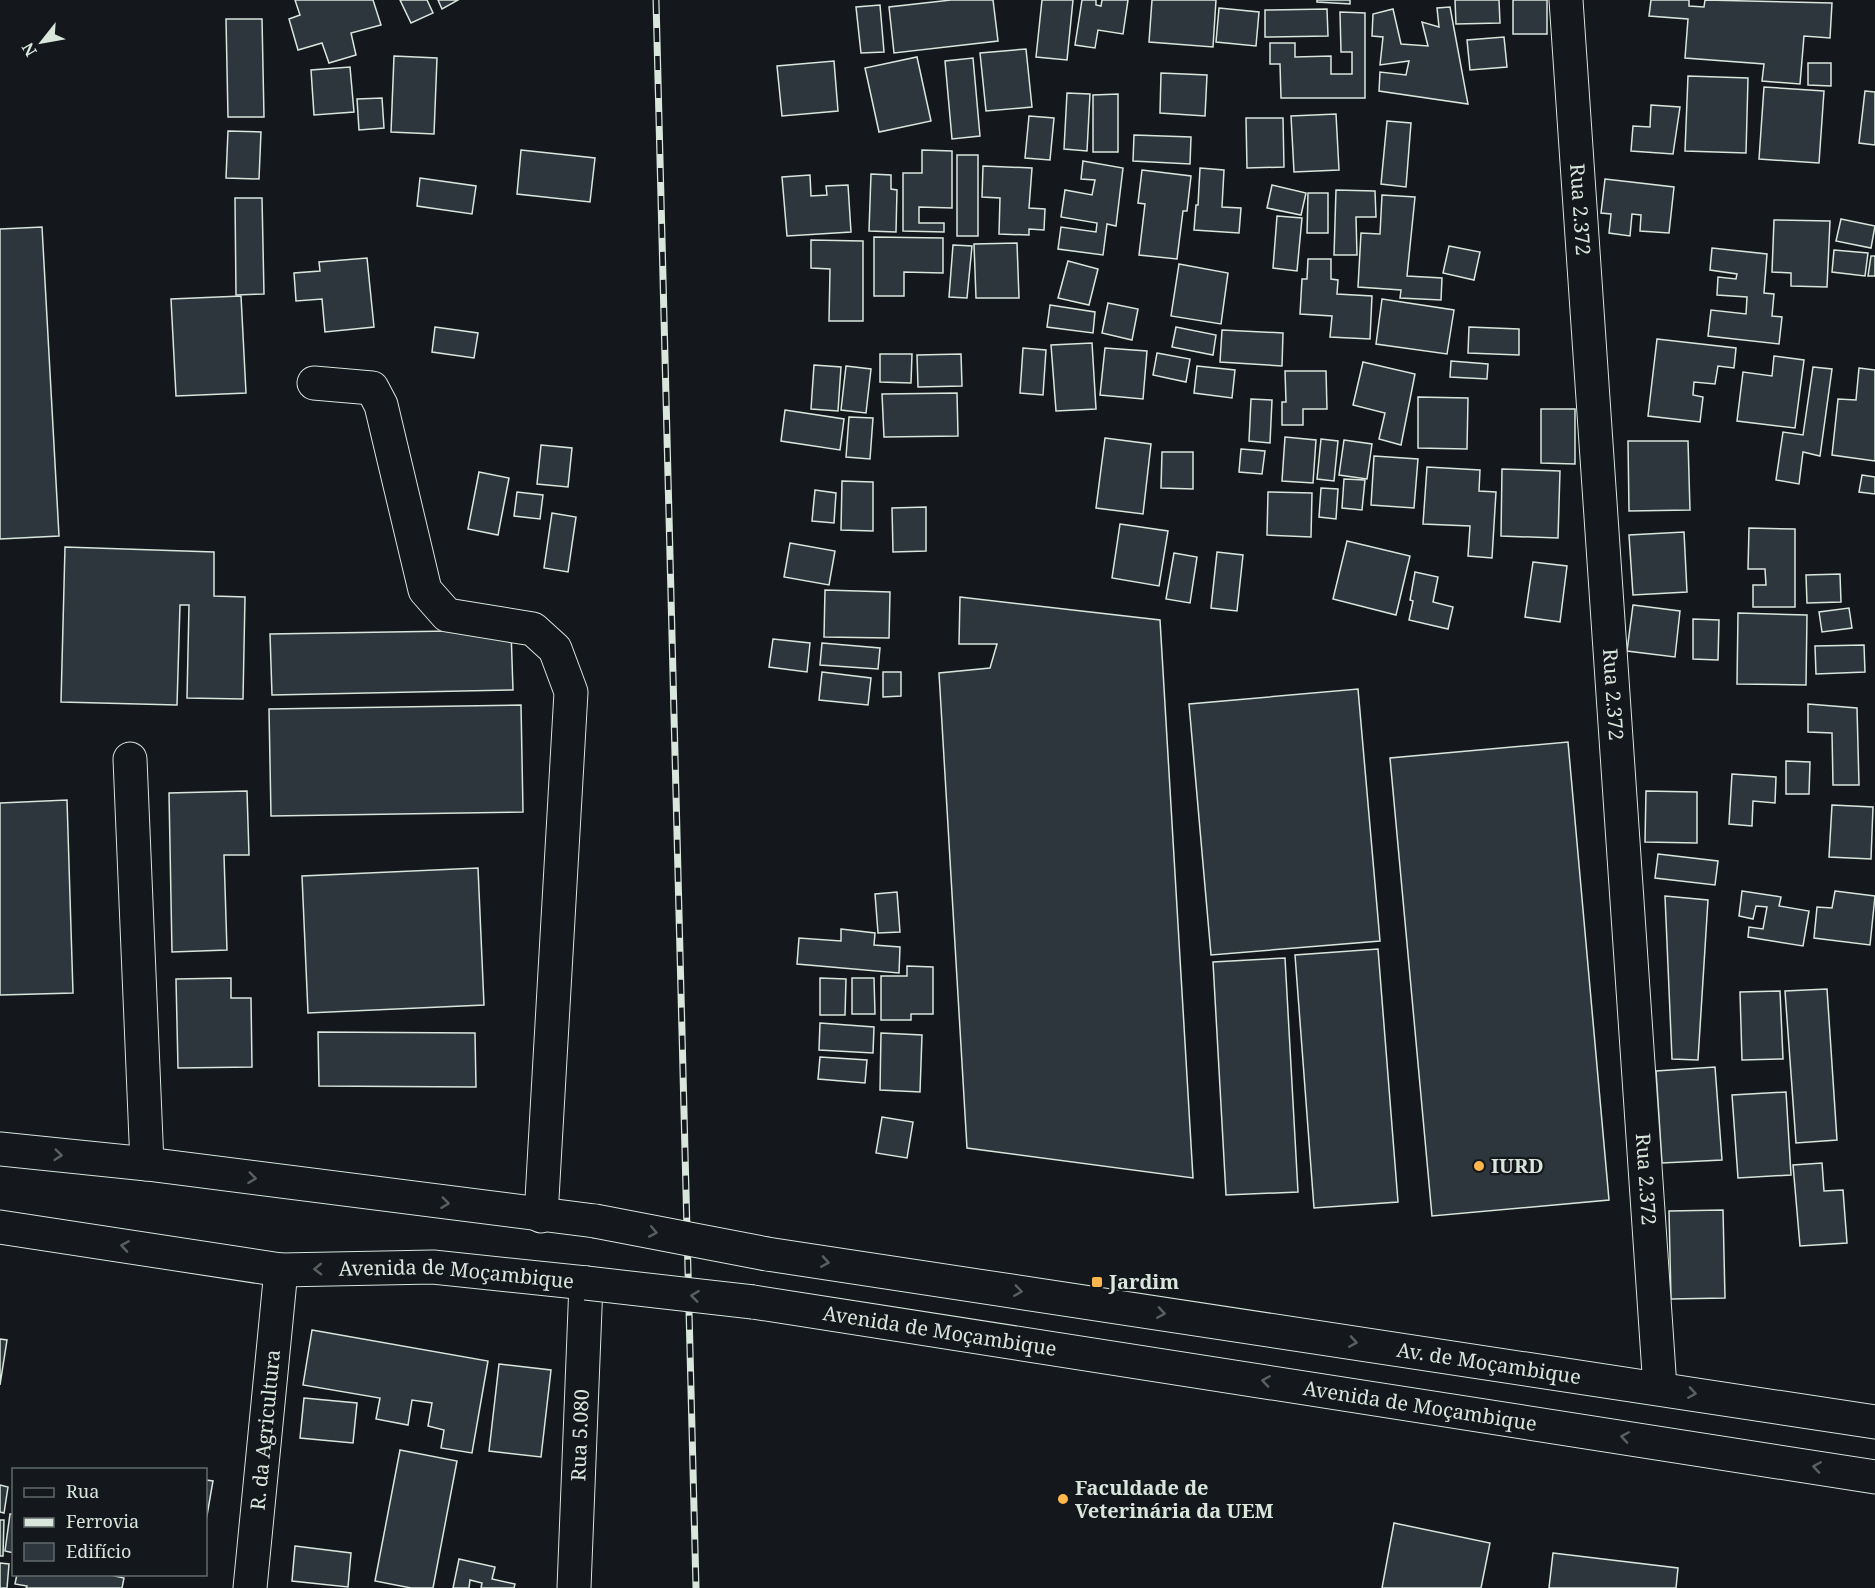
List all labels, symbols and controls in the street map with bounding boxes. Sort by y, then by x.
north arrow [12,12,72,72]
text: N [16,38,42,61]
street label: Rua 2.372 [1564,163,1597,256]
street label: Rua 2.372 [1597,648,1630,741]
street label: Rua 2.372 [1630,1132,1663,1226]
one-way arrow [54,1148,63,1161]
place label: IURD [1491,1152,1544,1179]
marker: IURD [1472,1159,1486,1173]
one-way arrow [247,1171,256,1184]
one-way arrow [441,1197,450,1209]
one-way arrow [648,1225,658,1238]
one-way arrow [120,1240,130,1253]
street label: Avenida de Moçambique [338,1253,575,1295]
one-way arrow [821,1256,830,1268]
one-way arrow [313,1263,322,1276]
place label: Jardim [1108,1268,1179,1295]
marker: Jardim [1090,1275,1104,1289]
one-way arrow [1013,1285,1023,1297]
one-way arrow [690,1290,699,1302]
street label: Avenida de Moçambique [821,1299,1059,1362]
one-way arrow [1156,1306,1165,1318]
one-way arrow [1349,1335,1358,1347]
street label: Av. de Moçambique [1395,1336,1583,1390]
street label: R. da Agricultura [244,1348,286,1511]
street label: Avenida de Moçambique [1301,1374,1539,1437]
one-way arrow [1261,1376,1271,1388]
one-way arrow [1687,1387,1696,1399]
street label: Rua 5.080 [564,1389,595,1482]
one-way arrow [1620,1431,1629,1443]
one-way arrow [1813,1462,1822,1474]
legend [12,1468,207,1576]
place label: Faculdade de Veterinária da UEM [1075,1474,1274,1524]
text: Rua [66,1479,99,1503]
marker: Faculdade de Veterinária da UEM [1056,1492,1070,1506]
text: Ferrovia [66,1509,139,1533]
text: Edifício [66,1539,131,1563]

